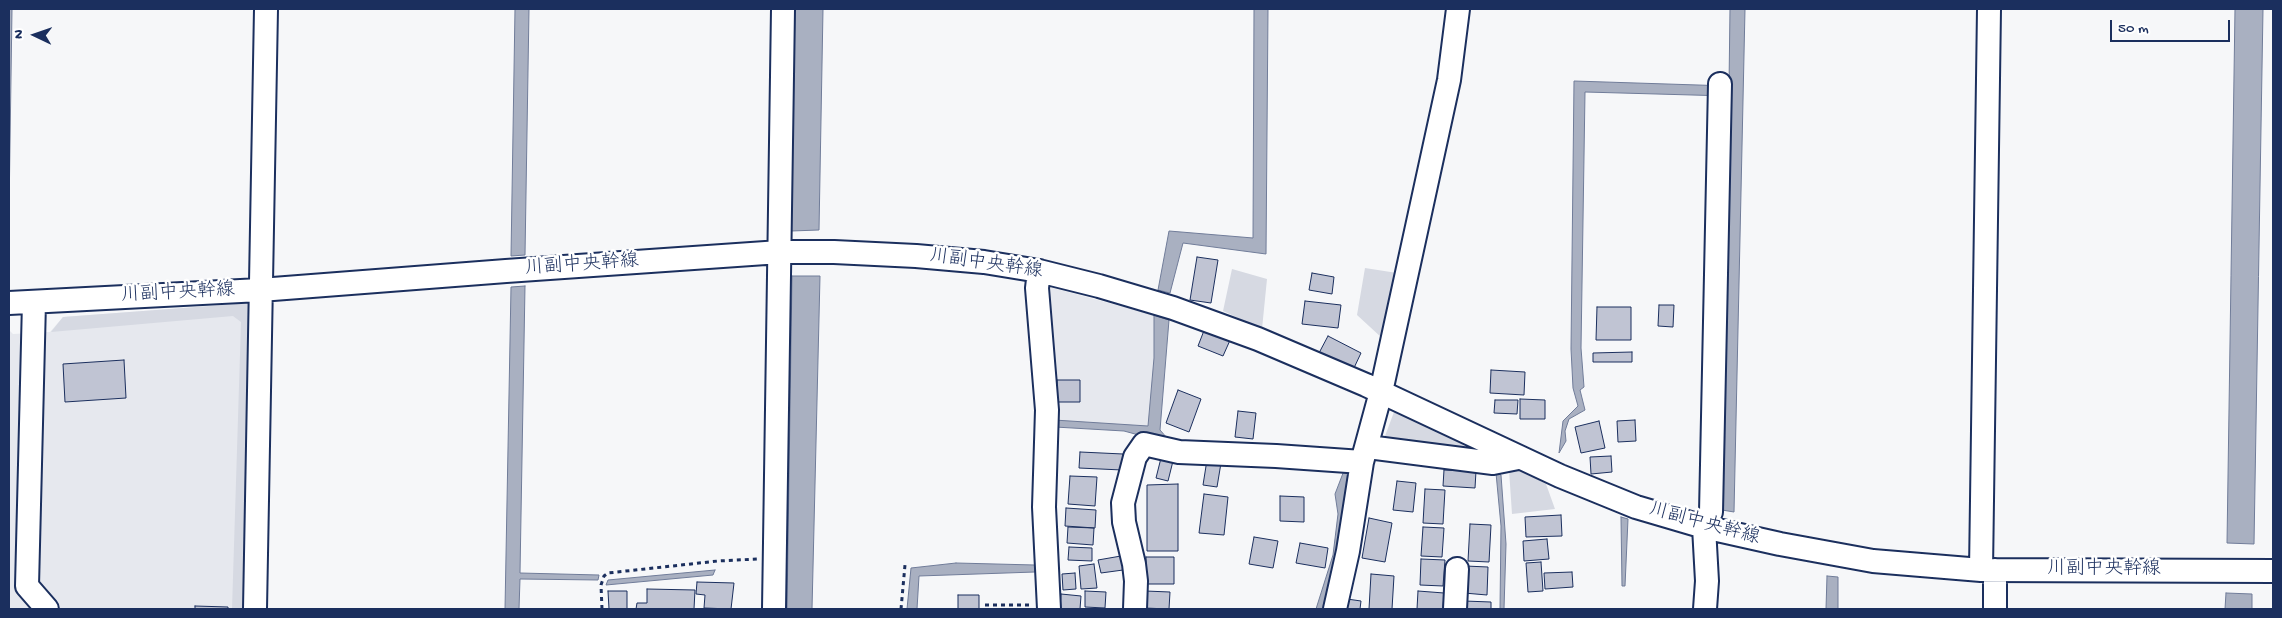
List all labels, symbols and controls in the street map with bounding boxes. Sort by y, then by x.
north arrow [10,10,60,60]
scale bar [2112,10,2232,42]
text: 50 m [2118,20,2149,38]
text: N [11,29,28,39]
street label: 川副中央幹線 [928,246,1044,284]
street label: 川副中央幹線 [524,251,640,281]
street label: 川副中央幹線 [120,280,236,308]
street label: 川副中央幹線 [1646,499,1762,551]
street label: 川副中央幹線 [2047,559,2161,581]

